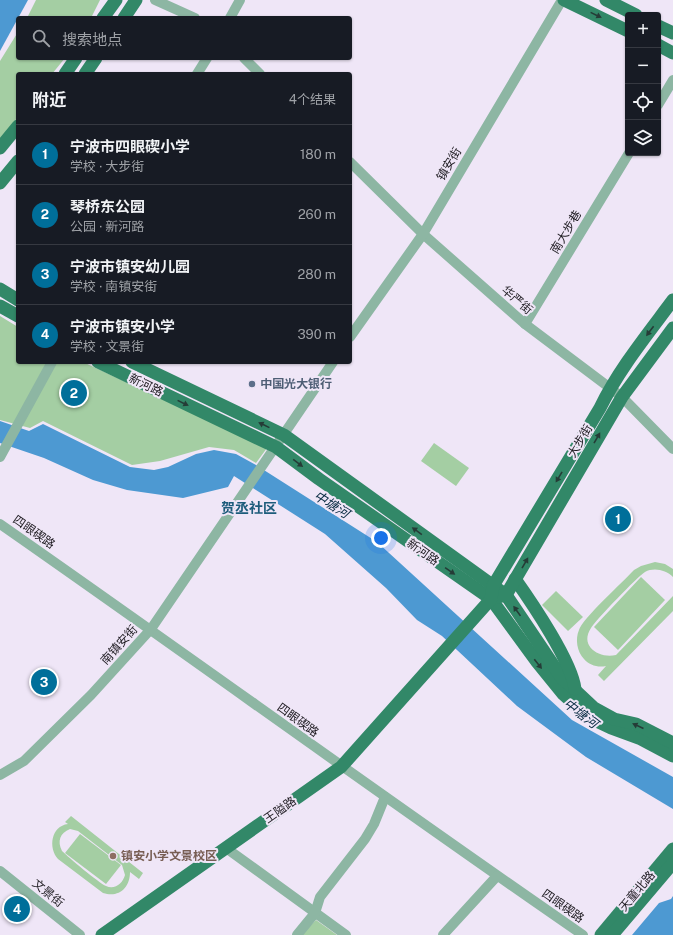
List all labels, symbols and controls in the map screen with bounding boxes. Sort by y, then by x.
one-way arrow [590,12,601,19]
map controls [625,12,661,156]
button: + [625,12,661,48]
search box [16,16,352,60]
icon: search [30,27,52,49]
text: 搜索地点 [62,31,122,48]
button: − [625,48,661,84]
button: locate [625,84,661,120]
text: 附近 [32,90,66,110]
text: 4个结果 [289,92,336,107]
button: layers [625,120,661,156]
text: 宁波市四眼碶小学 [70,138,190,155]
street label: 镇安街 [434,145,464,183]
text: 1 [42,147,48,162]
text: 180 m [300,147,336,162]
text: 学校 · 大步街 [70,159,144,174]
text: 琴桥东公园 [70,198,145,215]
text: 2 [41,207,49,222]
text: 260 m [298,207,336,222]
street label: 南大步巷 [548,208,584,256]
text: 公园 · 新河路 [70,219,144,234]
text: 宁波市镇安幼儿园 [70,258,190,275]
text: 3 [41,267,49,282]
text: 280 m [298,267,336,282]
text: 学校 · 南镇安街 [70,279,157,294]
street label: 华严街 [499,283,535,317]
text: 宁波市镇安小学 [70,318,175,335]
one-way arrow [646,326,654,336]
text: 4 [41,327,49,342]
text: 390 m [298,327,336,342]
text: 学校 · 文景街 [70,339,144,354]
street label: 新河路 [127,371,165,399]
place label: 中国光大银行 [260,377,332,391]
pin: 2 [61,378,87,408]
marker: 中国光大银行 [247,379,257,389]
one-way arrow [178,400,189,406]
one-way arrow [258,422,269,428]
street label: 大步街 [565,422,595,460]
one-way arrow [594,432,601,444]
one-way arrow [293,459,304,468]
one-way arrow [555,471,562,483]
water label: 中塘河 [311,488,355,523]
district label: 贺丞社区 [221,500,277,516]
pin: 1 [605,504,631,534]
street label: 四眼碶路 [10,512,58,552]
one-way arrow [411,526,422,535]
your location [371,528,391,548]
street label: 新河路 [404,536,442,568]
one-way arrow [521,557,528,569]
one-way arrow [445,567,455,575]
one-way arrow [513,606,521,617]
street label: 南镇安街 [98,622,140,668]
one-way arrow [534,658,543,669]
pin: 3 [31,667,57,697]
water label: 中塘河 [561,696,603,733]
street label: 四眼碶路 [274,700,322,740]
one-way arrow [633,723,644,729]
street label: 王隘路 [261,794,299,826]
place label: 镇安小学文景校区 [121,849,217,863]
marker: 镇安小学文景校区 [108,851,118,861]
street label: 天童北路 [616,868,658,914]
street label: 文景街 [30,876,66,910]
street label: 四眼碶路 [539,886,587,926]
pin: 4 [4,894,30,924]

